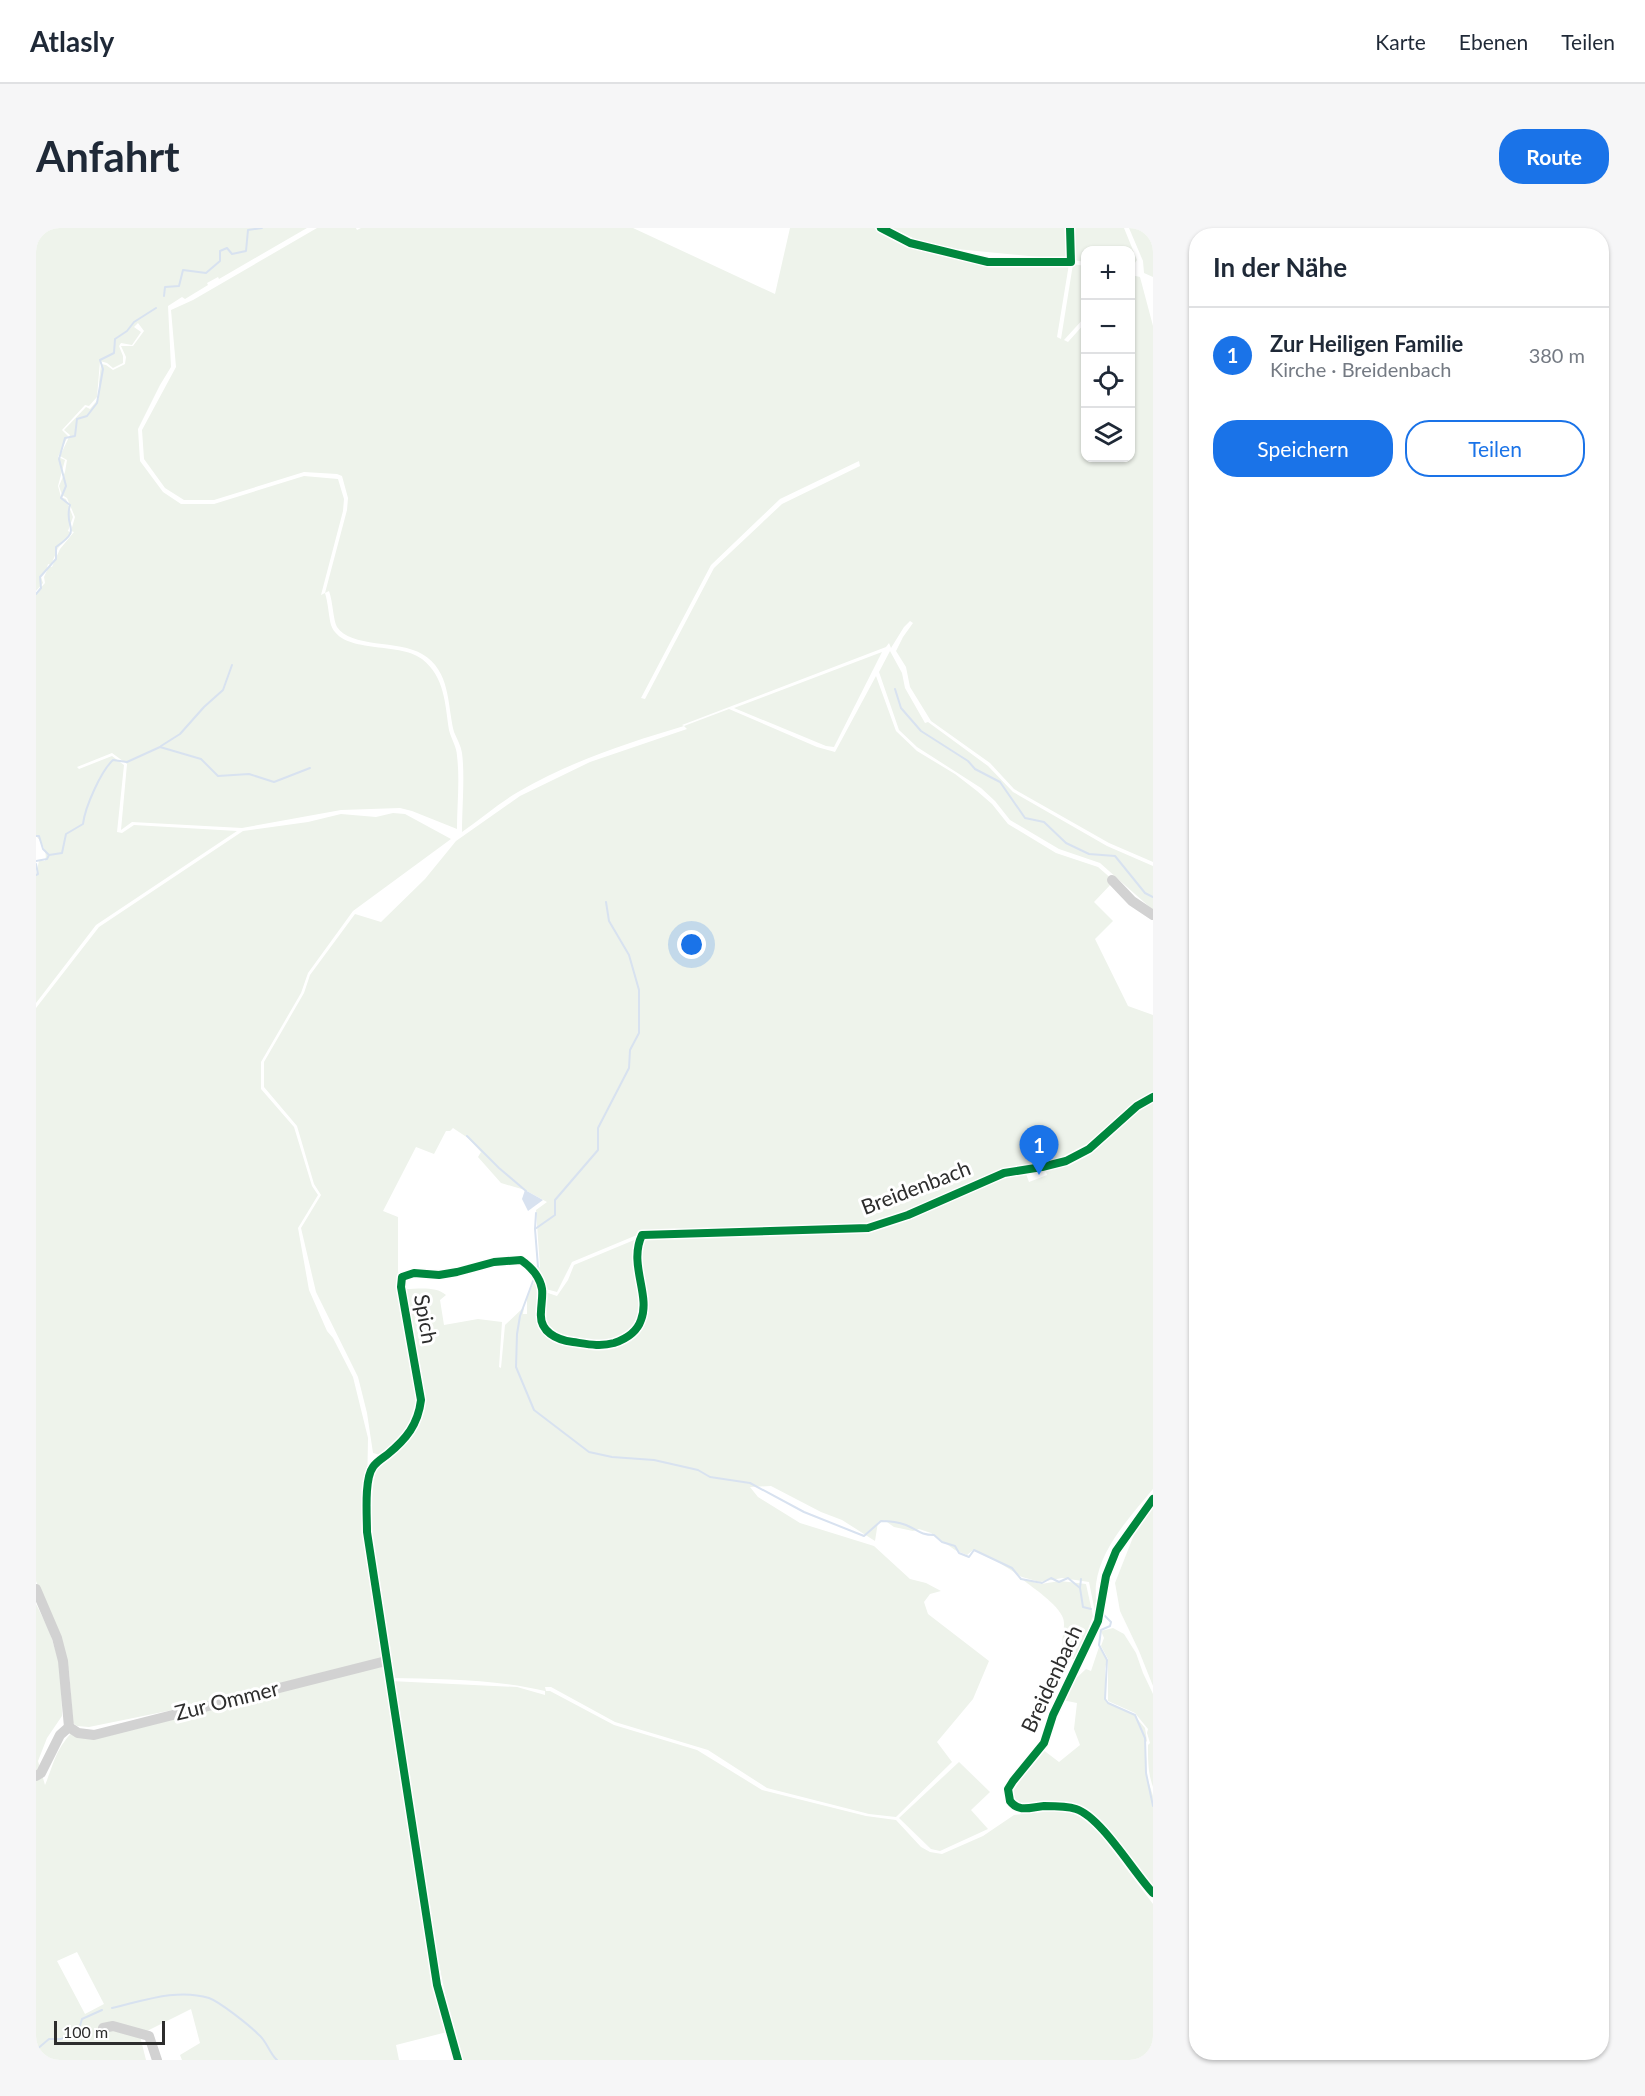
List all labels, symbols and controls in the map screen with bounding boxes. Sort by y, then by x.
text: Atlasly [30,24,114,58]
text: Karte [1375,29,1426,54]
text: Ebenen [1459,29,1528,54]
text: Teilen [1561,29,1615,54]
button: Route [1499,129,1609,184]
text: Anfahrt [36,131,180,181]
map controls [1081,246,1135,462]
button: + [1081,246,1135,300]
text: In der Nähe [1213,251,1347,283]
button: − [1081,300,1135,354]
text: Zur Heiligen Familie [1270,330,1463,357]
text: 1 [1227,343,1238,367]
text: 380 m [1529,343,1585,367]
button: locate [1081,354,1135,408]
text: Kirche · Breidenbach [1270,357,1451,381]
button: layers [1081,408,1135,462]
button: Speichern [1213,420,1393,477]
button: Teilen [1405,420,1585,477]
your location [677,930,706,959]
pin: 1 [1020,1126,1058,1175]
street label: Breidenbach [857,1154,974,1219]
street label: Spich [410,1292,443,1345]
street label: Breidenbach [1015,1621,1086,1736]
street label: Zur Ommer [172,1674,282,1725]
scale bar [54,2018,165,2046]
text: 100 m [63,2022,108,2041]

